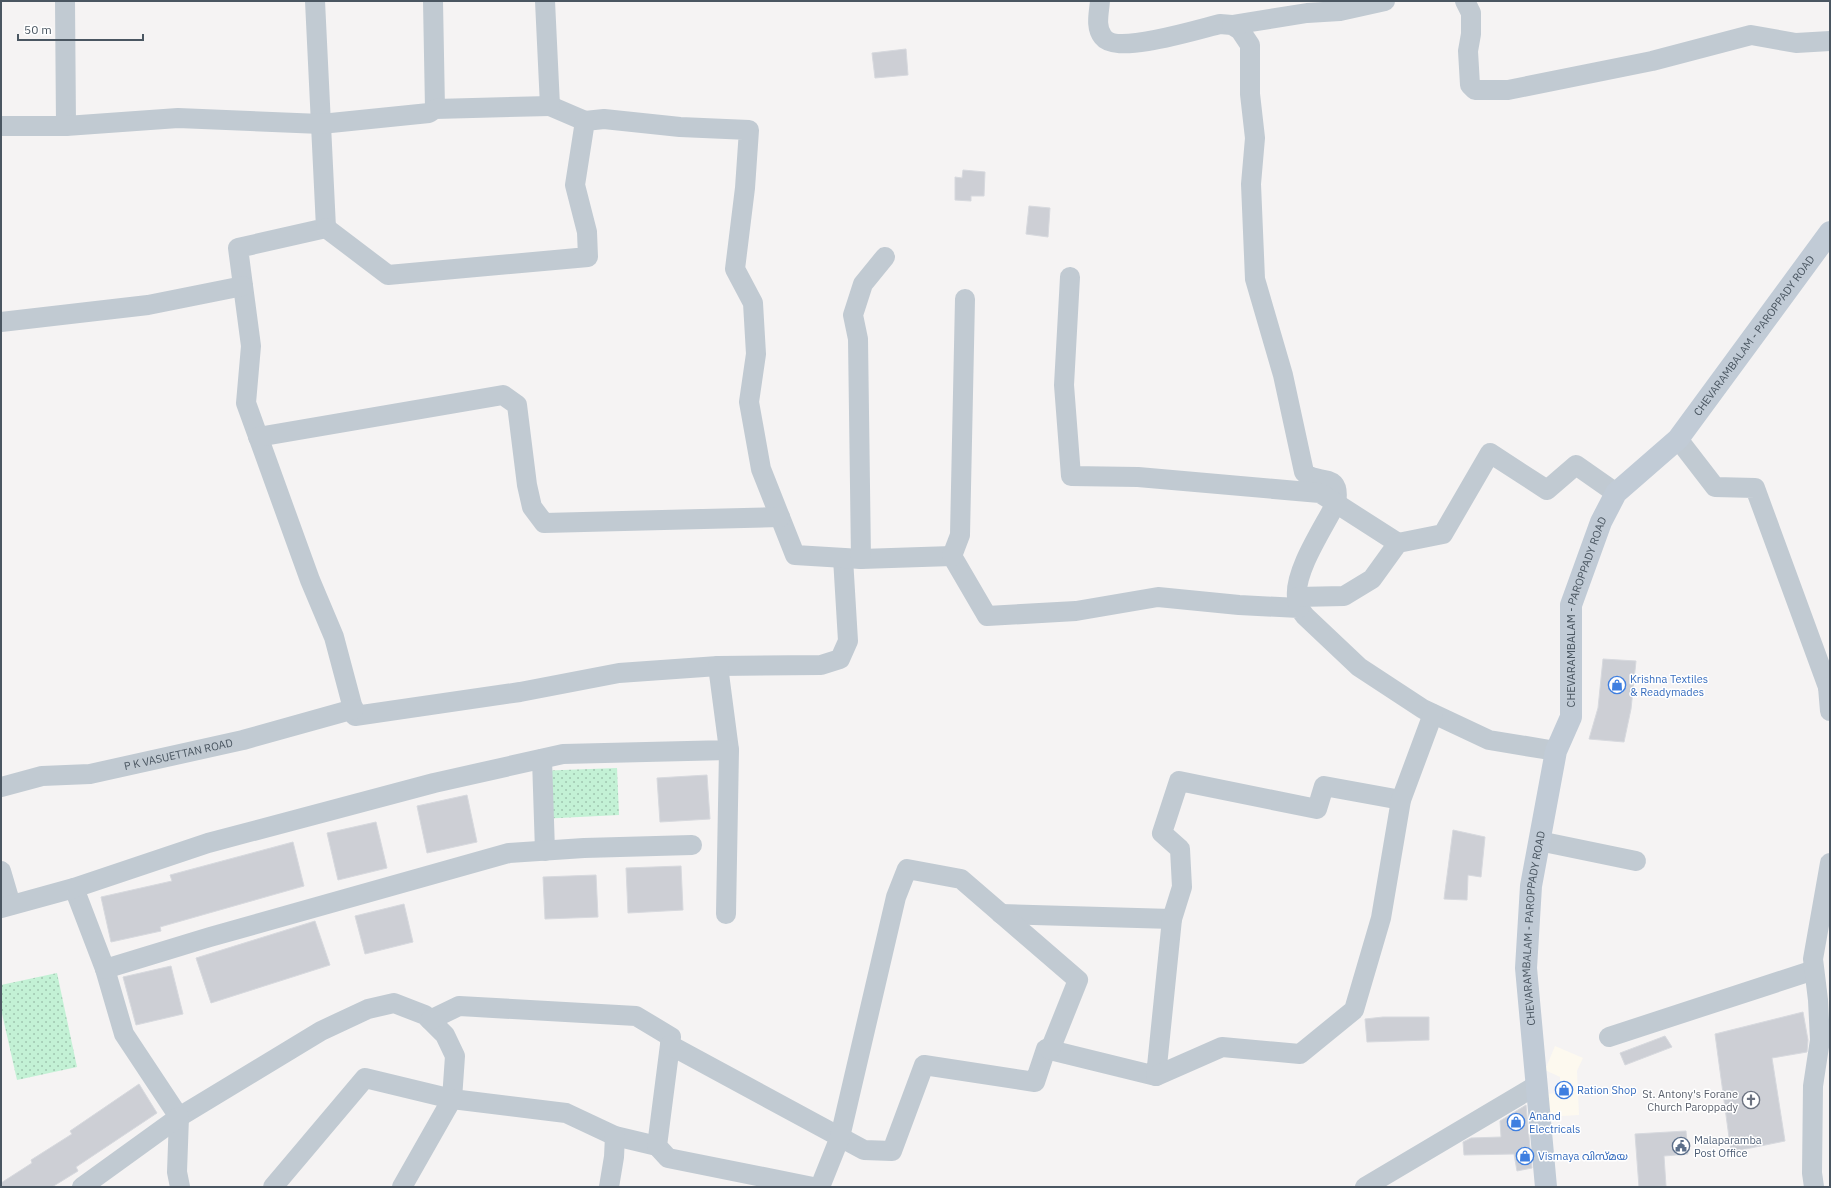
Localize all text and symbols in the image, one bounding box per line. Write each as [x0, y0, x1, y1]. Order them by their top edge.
scale bar [18, 16, 143, 42]
text: 50 m [24, 22, 52, 37]
street label: CHEVARAMBALAM - PAROPPADY ROAD [1690, 252, 1818, 419]
street label: CHEVARAMBALAM - PAROPPADY ROAD [1564, 514, 1610, 707]
place label: Krishna Textiles & Readymades [1630, 672, 1708, 699]
shop icon: Krishna Textiles & Readymades [1607, 675, 1627, 695]
street label: P K VASUETTAN ROAD [123, 735, 234, 773]
street label: CHEVARAMBALAM - PAROPPADY ROAD [1519, 830, 1548, 1026]
shop icon: Ration Shop [1554, 1080, 1574, 1100]
place label: Ration Shop [1577, 1083, 1637, 1097]
place label: St. Antony's Forane Church Paroppady [1642, 1087, 1739, 1114]
church icon: St. Antony's Forane Church Paroppady [1741, 1090, 1761, 1110]
place label: Anand Electricals [1529, 1109, 1580, 1136]
shop icon: Anand Electricals [1506, 1112, 1526, 1132]
place label: Malaparamba Post Office [1694, 1133, 1762, 1160]
public building icon: Malaparamba Post Office [1671, 1136, 1691, 1156]
shop icon: Vismaya വിസ്മയ [1515, 1146, 1535, 1166]
place label: Vismaya വിസ്മയ [1538, 1149, 1628, 1163]

